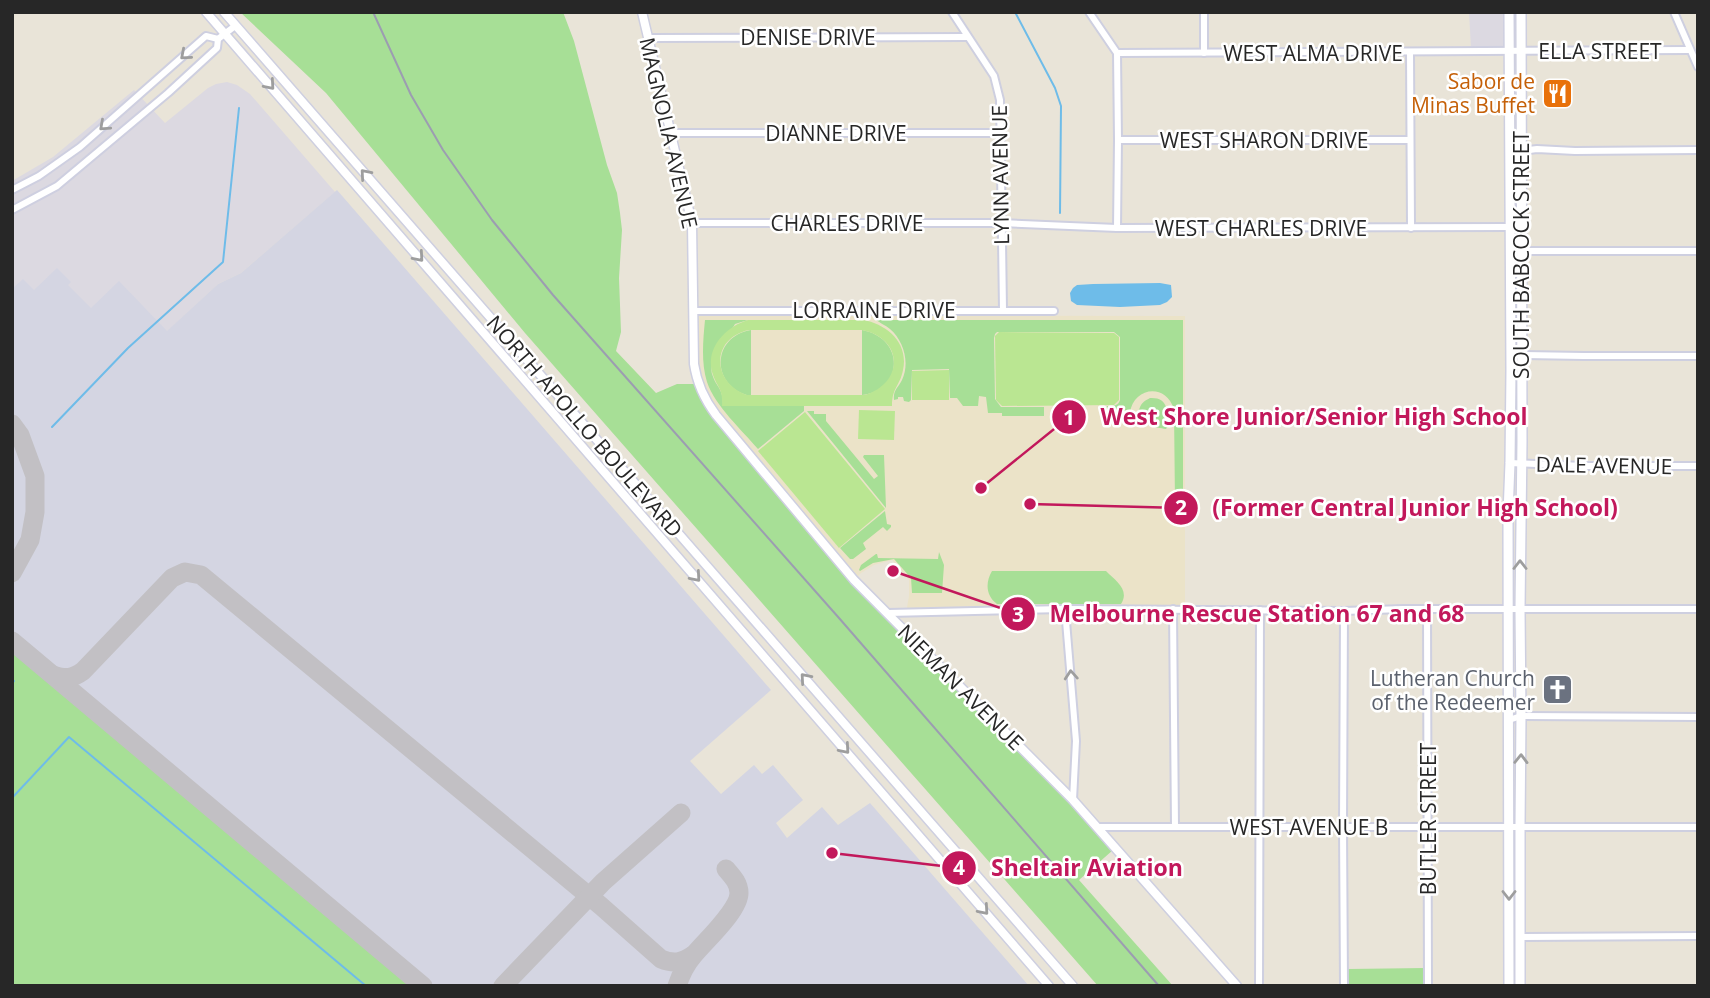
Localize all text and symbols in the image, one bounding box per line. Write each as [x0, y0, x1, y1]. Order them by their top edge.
street label: DENISE DRIVE [740, 23, 876, 51]
street label: MAGNOLIA AVENUE [633, 35, 705, 231]
street label: ELLA STREET [1538, 37, 1662, 65]
street label: WEST ALMA DRIVE [1223, 39, 1403, 67]
one-way arrow [180, 47, 193, 59]
place label: Sabor de Minas Buffet [1411, 67, 1535, 119]
restaurant icon: Sabor de Minas Buffet [1541, 76, 1575, 110]
one-way arrow [262, 77, 274, 90]
street label: LYNN AVENUE [985, 105, 1015, 245]
one-way arrow [99, 118, 112, 130]
street label: DIANNE DRIVE [765, 119, 907, 147]
street label: WEST SHARON DRIVE [1160, 126, 1368, 154]
street label: SOUTH BABCOCK STREET [1507, 131, 1535, 379]
one-way arrow [361, 170, 373, 183]
street label: CHARLES DRIVE [771, 209, 923, 237]
street label: WEST CHARLES DRIVE [1155, 214, 1367, 242]
one-way arrow [411, 249, 423, 262]
street label: LORRAINE DRIVE [792, 296, 956, 324]
street label: NORTH APOLLO BOULEVARD [481, 309, 689, 543]
callout: West Shore Junior/Senior High School [1051, 395, 1542, 439]
text: West Shore Junior/Senior High School [1100, 400, 1528, 432]
text: 1 [1063, 403, 1075, 431]
street label: DALE AVENUE [1535, 450, 1673, 480]
callout: (Former Central Junior High School) [1163, 486, 1632, 530]
text: (Former Central Junior High School) [1212, 491, 1618, 523]
text: 2 [1175, 493, 1187, 521]
one-way arrow [1512, 559, 1528, 570]
one-way arrow [688, 569, 701, 582]
callout: Melbourne Rescue Station 67 and 68 [1000, 592, 1478, 636]
text: Melbourne Rescue Station 67 and 68 [1049, 597, 1465, 629]
text: 3 [1012, 600, 1024, 628]
street label: NIEMAN AVENUE [892, 618, 1030, 756]
place label: Lutheran Church of the Redeemer [1370, 664, 1535, 716]
one-way arrow [1064, 669, 1079, 680]
church icon: Lutheran Church of the Redeemer [1541, 673, 1575, 707]
one-way arrow [800, 674, 813, 687]
one-way arrow [837, 741, 849, 754]
street label: BUTLER STREET [1414, 742, 1442, 895]
one-way arrow [1513, 753, 1529, 763]
street label: WEST AVENUE B [1230, 813, 1388, 841]
callout: Sheltair Aviation [942, 846, 1197, 890]
text: Sheltair Aviation [991, 851, 1183, 883]
text: 4 [953, 853, 965, 881]
one-way arrow [1501, 890, 1517, 901]
one-way arrow [976, 901, 988, 914]

